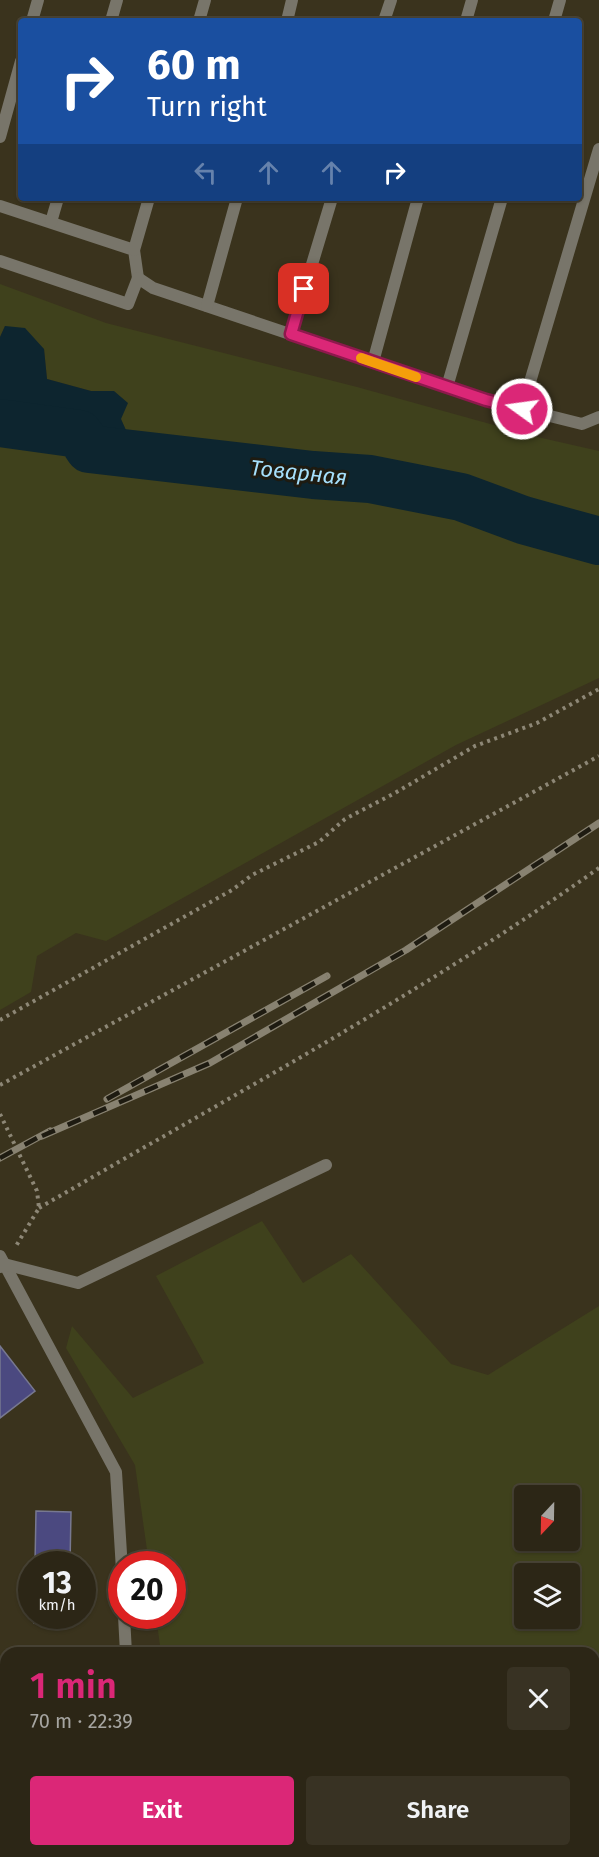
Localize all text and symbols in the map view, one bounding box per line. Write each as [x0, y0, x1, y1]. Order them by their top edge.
text: 60 m [147, 40, 241, 90]
icon: right [48, 42, 126, 120]
text: Turn right [147, 91, 267, 123]
icon: left [189, 156, 222, 189]
icon: ahead [252, 156, 285, 189]
icon: ahead [315, 156, 348, 189]
icon: right [378, 156, 411, 189]
pin [278, 263, 329, 314]
icon: arrive [287, 272, 320, 305]
position arrow [490, 377, 554, 441]
water label: Товарная [249, 454, 349, 491]
north arrow [514, 1485, 580, 1551]
map controls [514, 1485, 580, 1629]
speed limit sign: 20 [108, 1551, 186, 1629]
button: layers [514, 1563, 580, 1629]
text: 13 [42, 1565, 72, 1601]
text: km/h [38, 1596, 76, 1614]
text: 1 min [30, 1664, 117, 1708]
button: close [507, 1667, 570, 1730]
text: 70 m · 22:39 [30, 1709, 133, 1733]
button: Exit [30, 1776, 294, 1845]
button: Share [306, 1776, 570, 1845]

